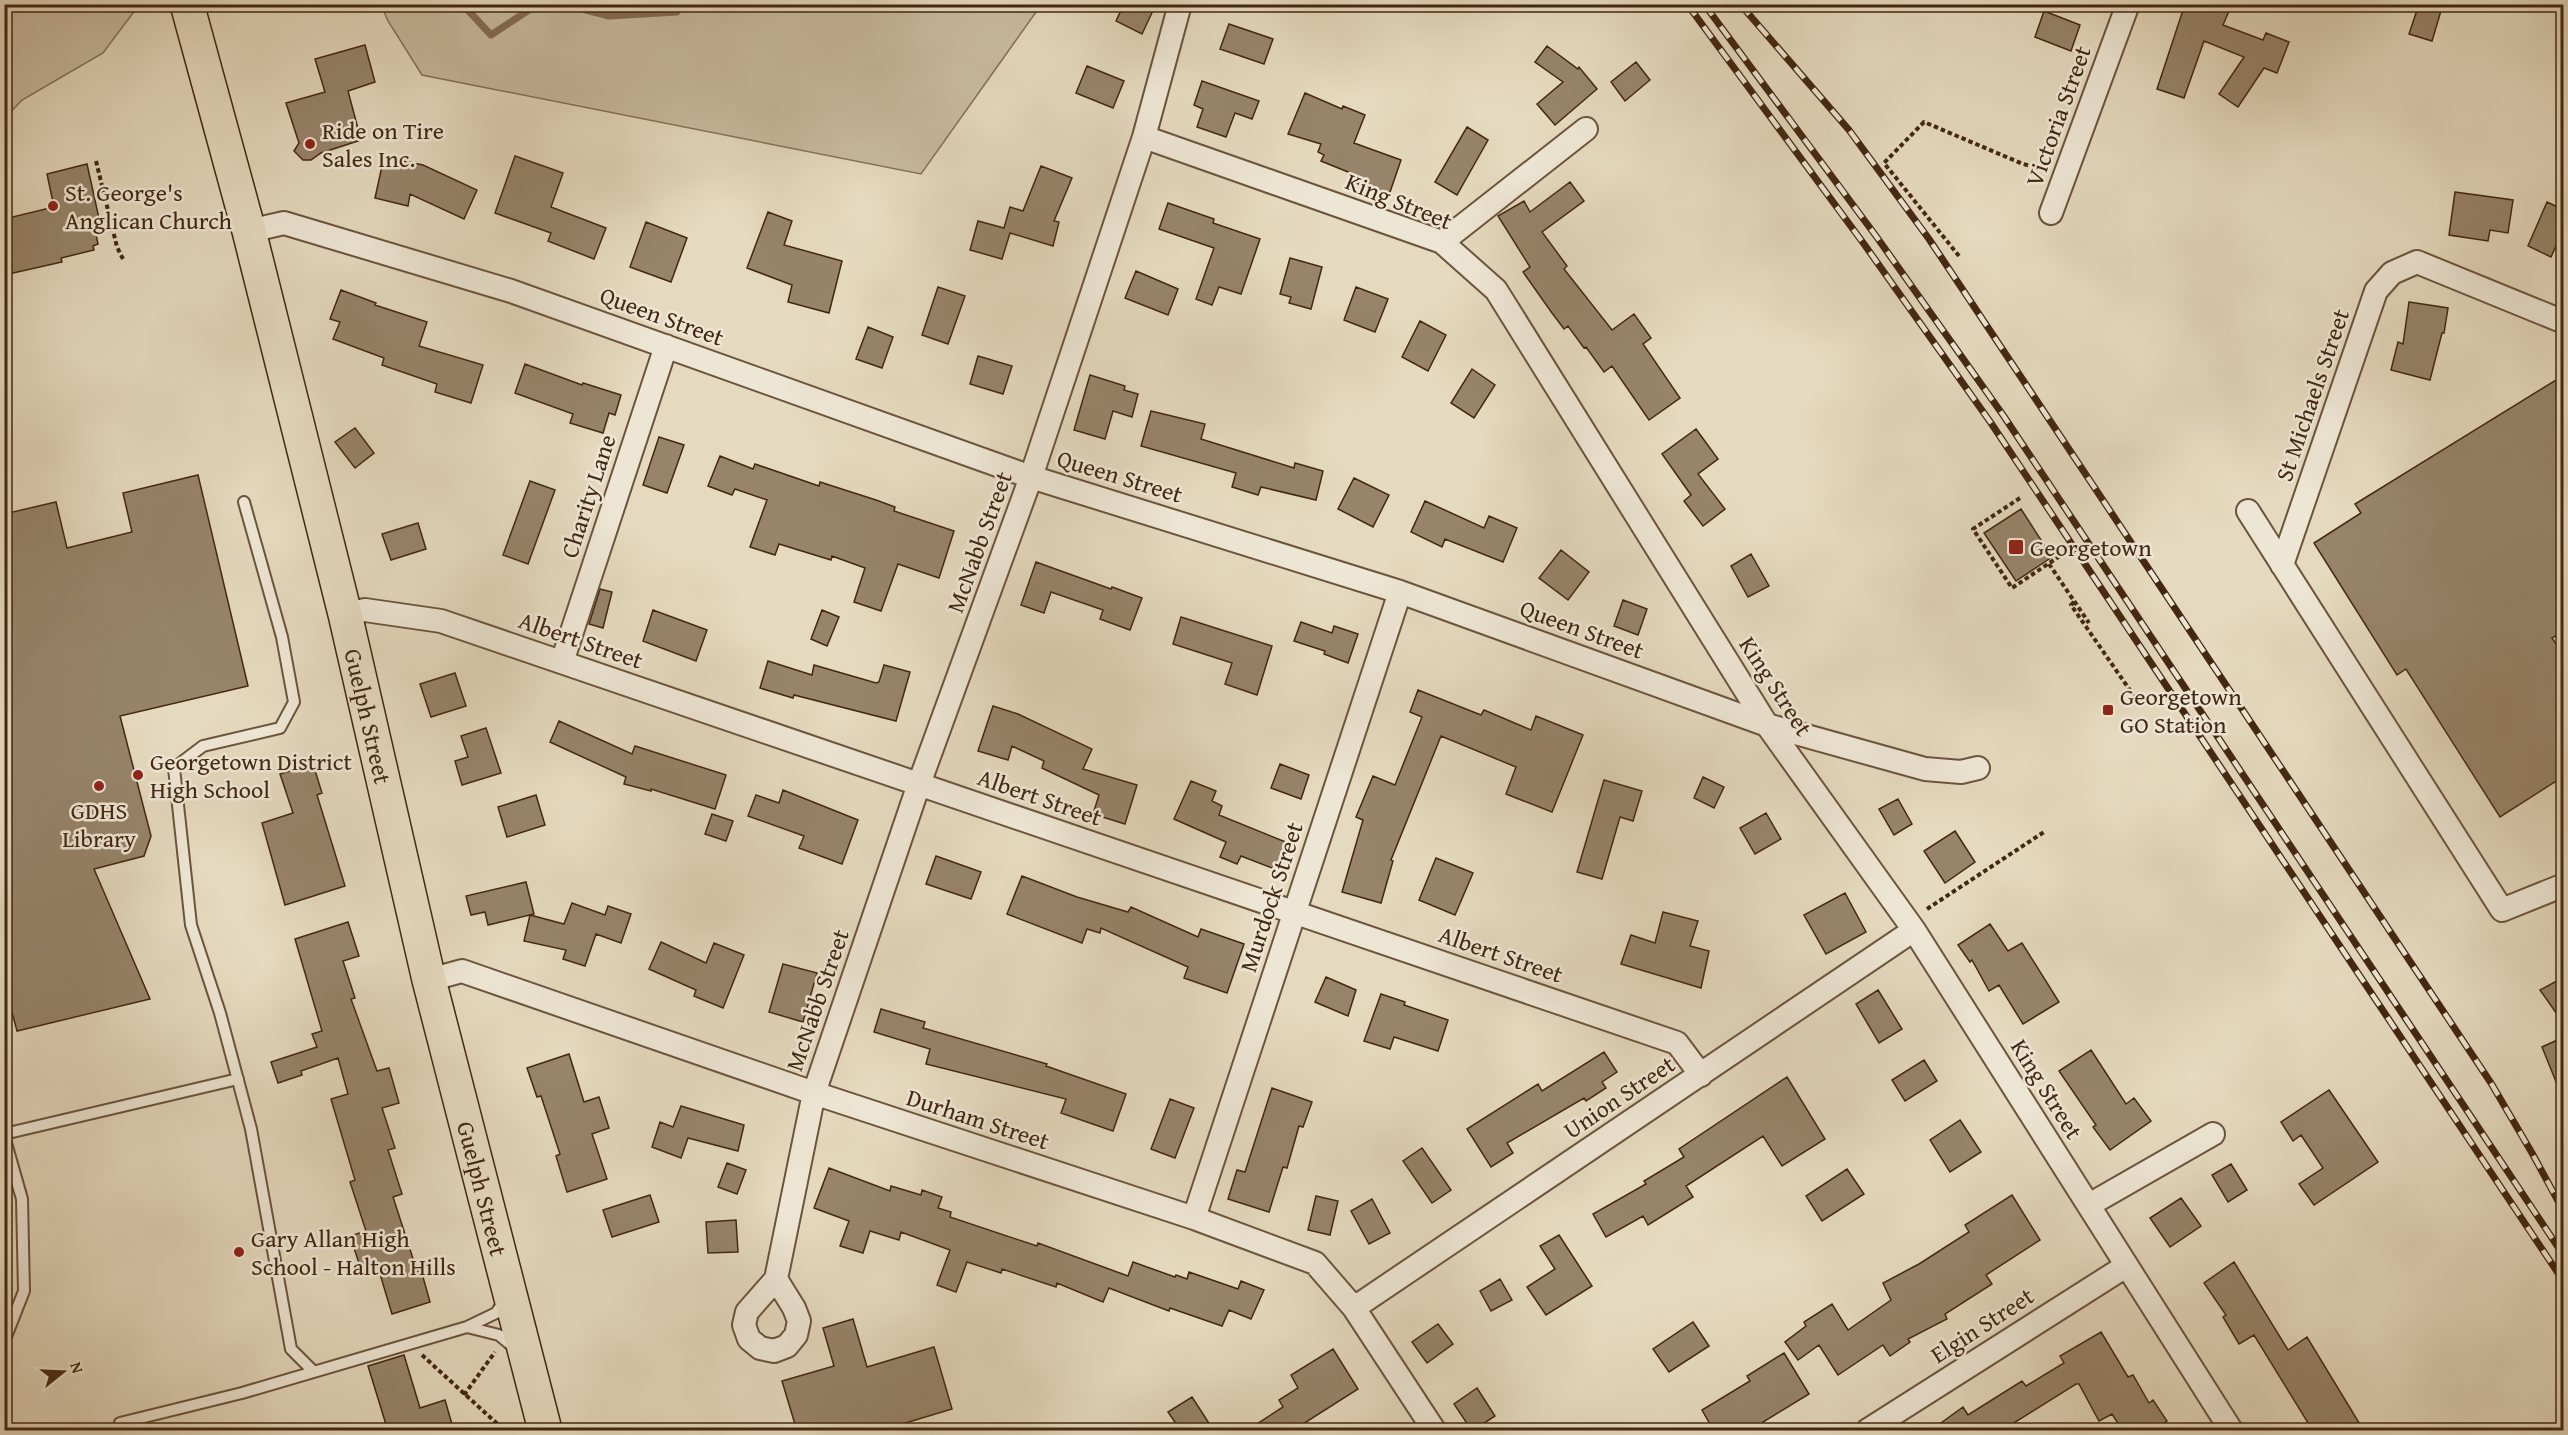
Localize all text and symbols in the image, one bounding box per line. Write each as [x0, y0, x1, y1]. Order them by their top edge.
street label: Victoria Street [2016, 40, 2100, 191]
place label: Ride on Tire Sales Inc. [322, 113, 444, 176]
marker: Ride on Tire Sales Inc. [303, 137, 317, 151]
street label: King Street [1340, 164, 1458, 238]
place label: St. George's Anglican Church [65, 175, 233, 238]
marker: St. George's Anglican Church [46, 199, 60, 213]
street label: Queen Street [595, 277, 729, 355]
street label: St Michaels Street [2266, 303, 2358, 486]
street label: Charity Lane [552, 430, 624, 562]
street label: Queen Street [1053, 440, 1188, 512]
street label: McNabb Street [937, 466, 1021, 618]
place label: Georgetown [2030, 530, 2152, 565]
marker: Georgetown [2007, 538, 2025, 556]
street label: Queen Street [1515, 590, 1649, 668]
street label: Albert Street [514, 602, 648, 678]
street label: King Street [1731, 629, 1822, 743]
street label: Guelph Street [336, 645, 401, 788]
place label: Georgetown GO Station [2120, 679, 2242, 742]
marker: Georgetown GO Station [2101, 703, 2115, 717]
place label: Georgetown District High School [150, 744, 352, 807]
street label: Albert Street [973, 759, 1107, 835]
marker: Georgetown District High School [131, 768, 145, 782]
marker: GDHS Library [92, 779, 106, 793]
place label: GDHS Library [62, 793, 136, 856]
street label: Murdock Street [1230, 817, 1312, 977]
street label: Albert Street [1434, 916, 1568, 992]
street label: McNabb Street [776, 924, 858, 1076]
street label: King Street [2002, 1032, 2092, 1146]
street label: Union Street [1556, 1046, 1682, 1147]
street label: Durham Street [902, 1080, 1054, 1159]
street label: Guelph Street [449, 1117, 517, 1260]
place label: Gary Allan High School - Halton Hills [251, 1221, 456, 1284]
marker: Gary Allan High School - Halton Hills [232, 1245, 246, 1259]
street label: Elgin Street [1923, 1278, 2041, 1372]
north arrow [33, 1342, 93, 1402]
text: N [64, 1359, 90, 1376]

